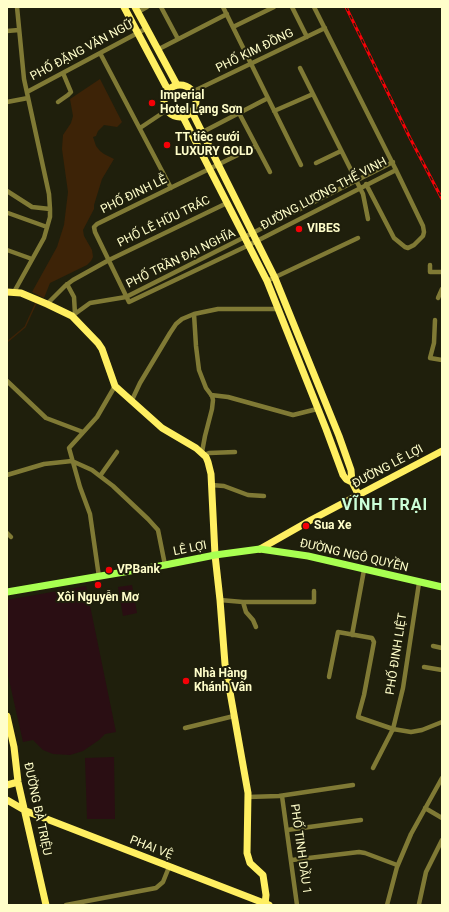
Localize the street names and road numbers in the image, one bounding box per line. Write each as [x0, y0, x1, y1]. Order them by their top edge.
street label: PHỐ ĐẶNG VĂN NGỮ [28, 18, 136, 84]
street label: PHỐ KIM ĐỒNG [214, 26, 296, 76]
street label: ĐƯỜNG LƯƠNG THẾ VINH [259, 155, 389, 233]
street label: PHỐ ĐINH LỄ [98, 173, 170, 217]
street label: PHỐ LÊ HỮU TRÁC [115, 193, 213, 251]
street label: PHỐ TRẦN ĐẠI NGHĨA [124, 226, 238, 292]
street label: ĐƯỜNG LÊ LỢI [350, 442, 426, 492]
street label: ĐƯỜNG NGÔ QUYỀN [298, 537, 410, 575]
street label: LÊ LỢI [172, 539, 208, 559]
street label: PHỐ ĐINH LIỆT [383, 612, 411, 696]
street label: ĐƯỜNG BÀ TRIỆU [20, 761, 54, 857]
street label: PHỐ TINH DẦU 1 [287, 803, 313, 895]
street label: PHAI VỆ [128, 833, 174, 863]

